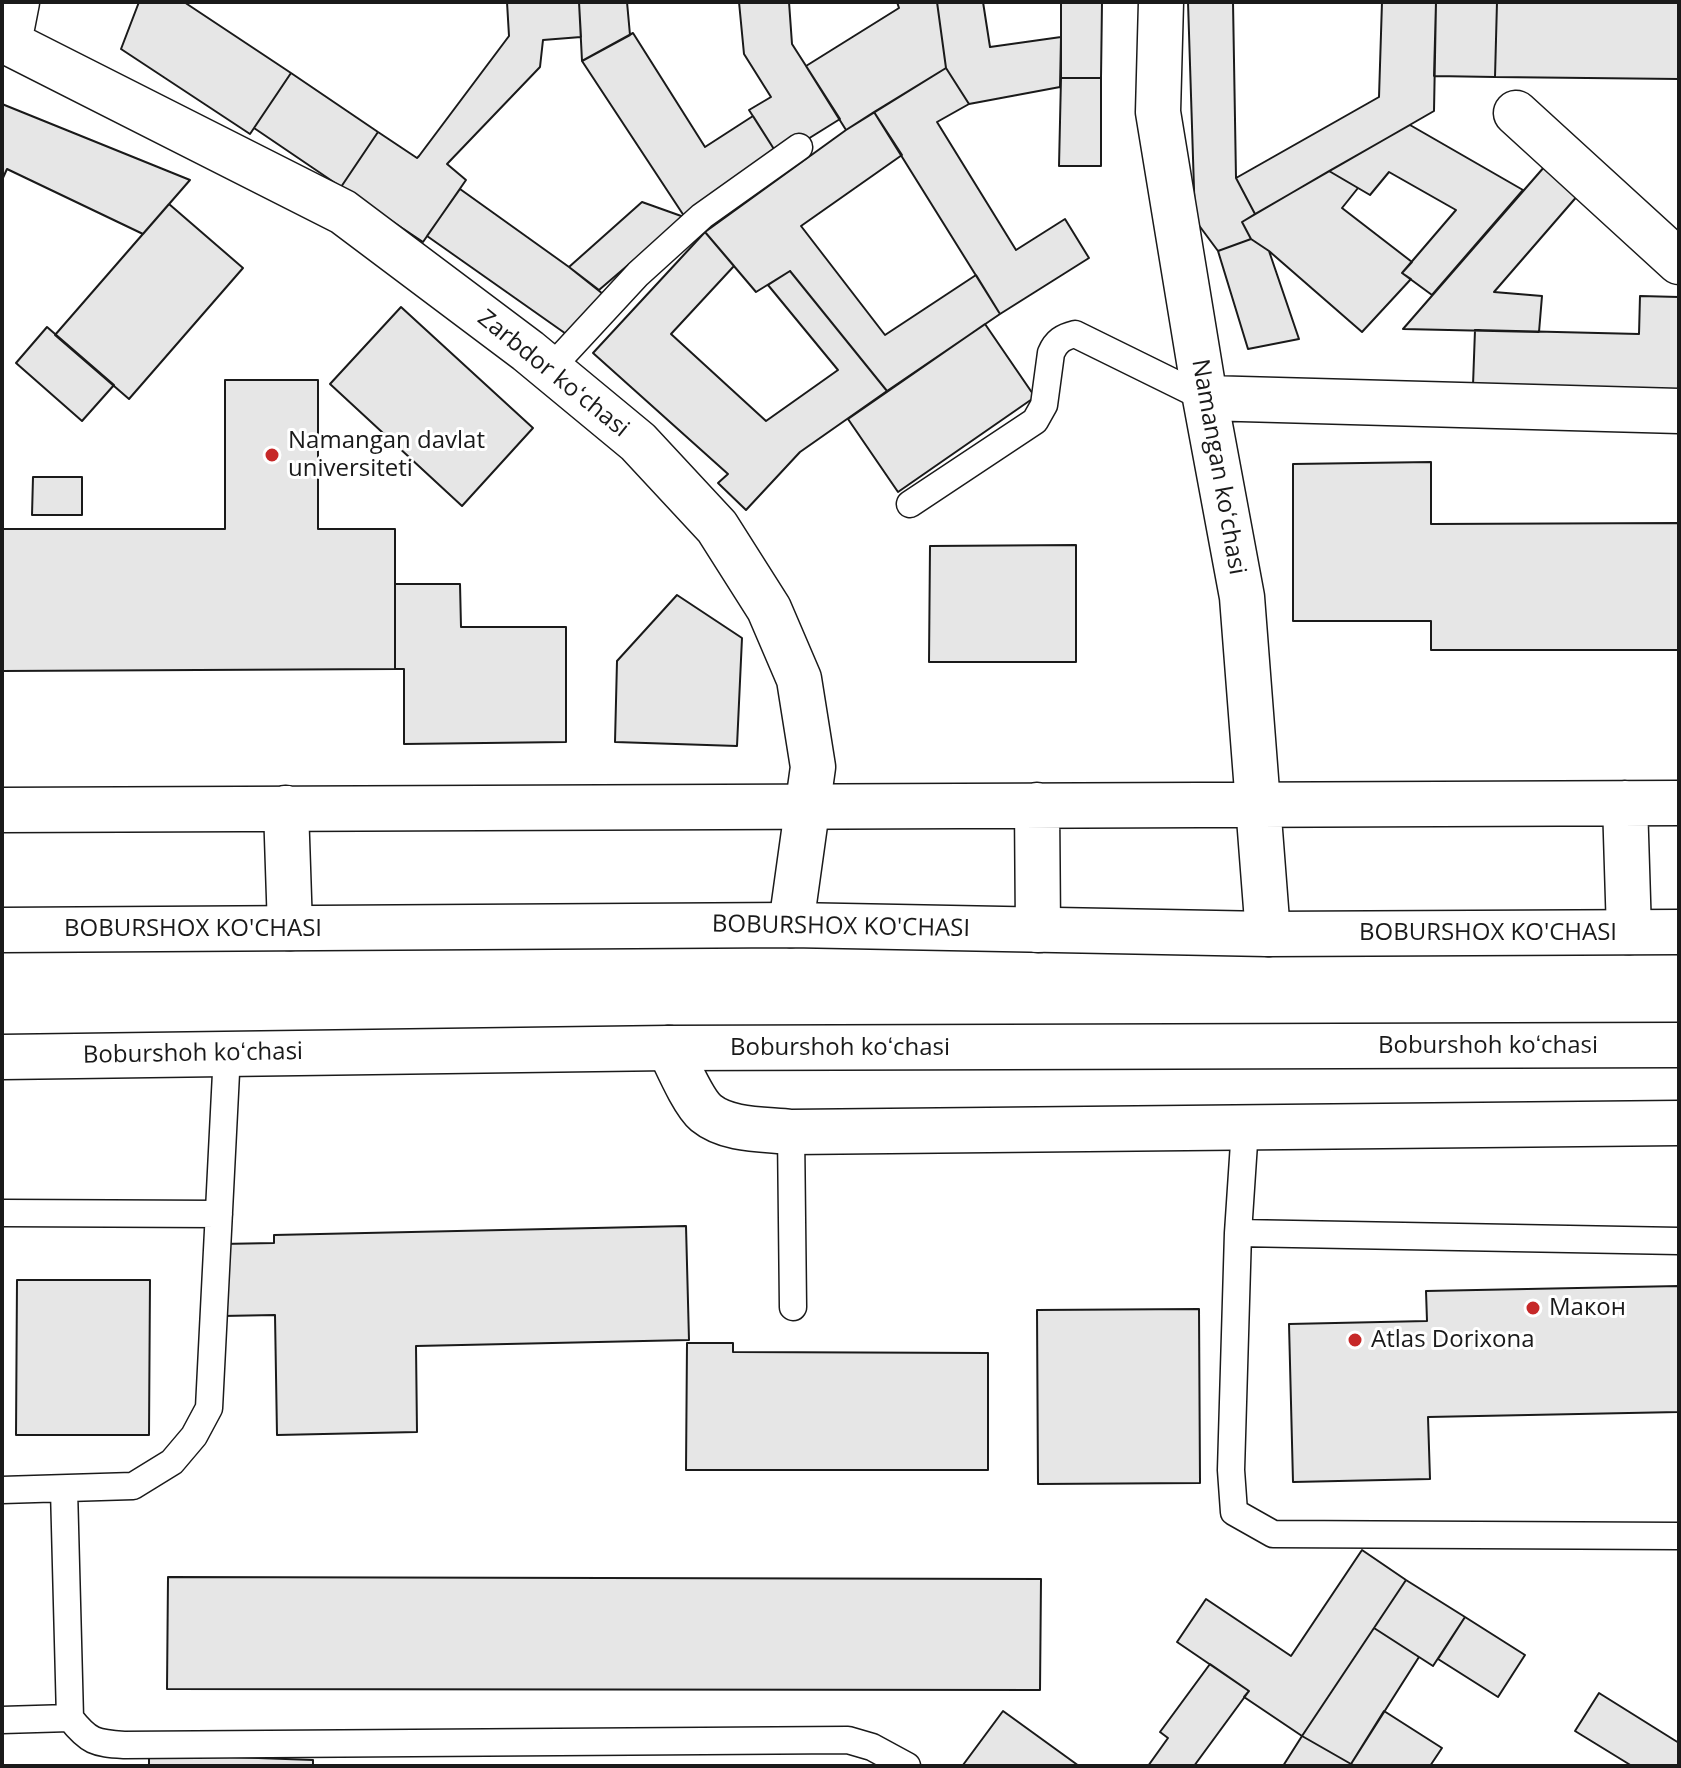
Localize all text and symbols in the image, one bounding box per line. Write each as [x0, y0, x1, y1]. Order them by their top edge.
street label: Zarbdor koʻchasi [472, 304, 634, 444]
street label: Namangan koʻchasi [1185, 357, 1251, 577]
place label: Namangan davlat universiteti [288, 427, 485, 483]
marker: Namangan davlat universiteti [263, 446, 281, 464]
street label: BOBURSHOX KO'CHASI [712, 910, 970, 944]
street label: BOBURSHOX KO'CHASI [64, 915, 322, 943]
street label: BOBURSHOX KO'CHASI [1359, 919, 1617, 947]
street label: Boburshoh koʻchasi [1378, 1032, 1598, 1060]
street label: Boburshoh koʻchasi [730, 1034, 950, 1062]
street label: Boburshoh koʻchasi [83, 1038, 303, 1070]
place label: Макон [1549, 1294, 1626, 1322]
marker: Макон [1524, 1299, 1542, 1317]
place label: Atlas Dorixona [1371, 1326, 1535, 1354]
marker: Atlas Dorixona [1346, 1331, 1364, 1349]

